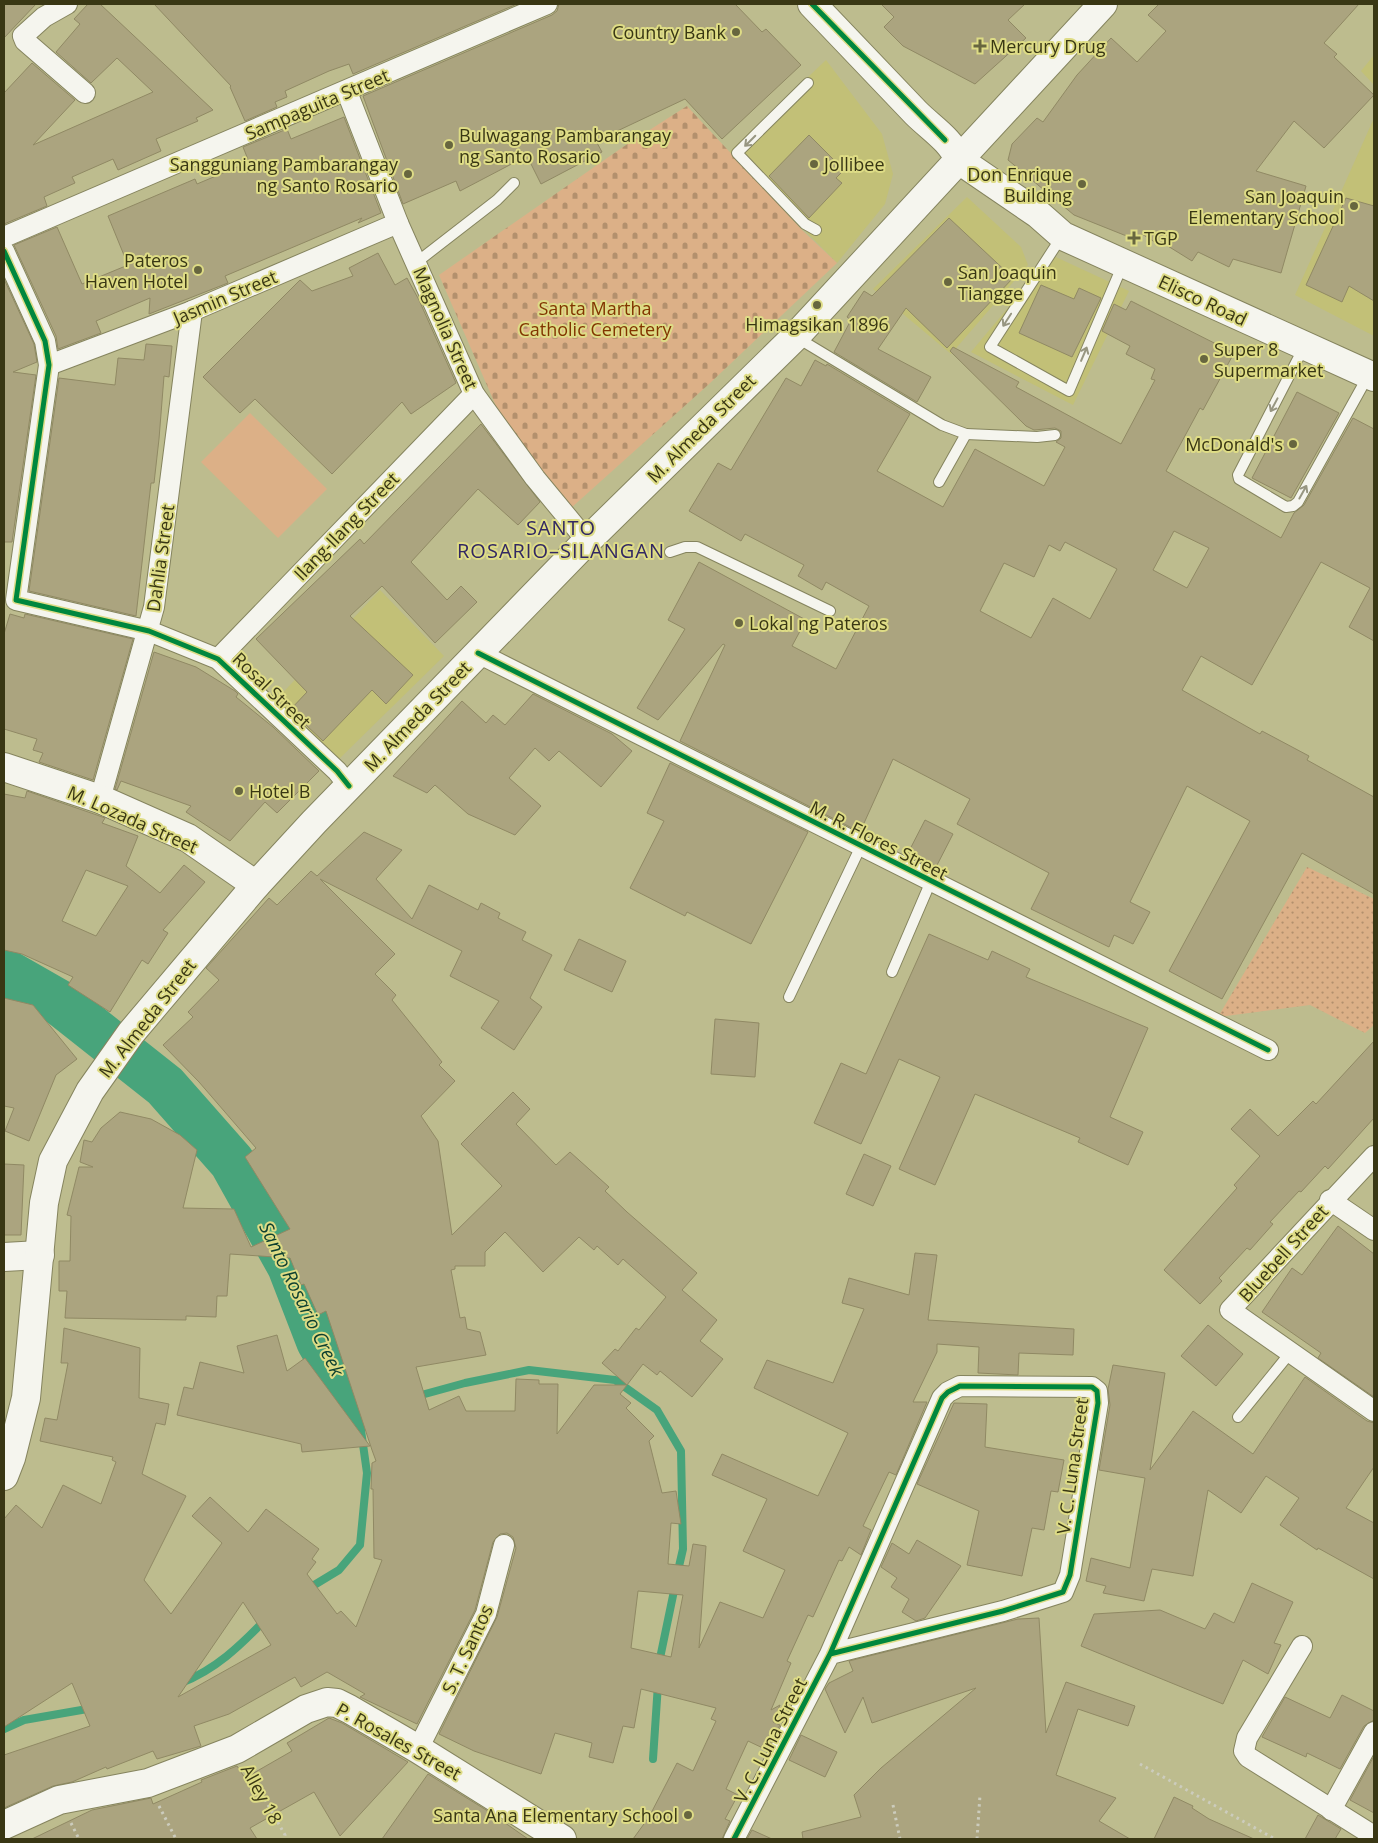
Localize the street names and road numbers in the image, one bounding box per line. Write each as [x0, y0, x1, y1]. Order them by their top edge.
street label: Sampaguita Street [241, 63, 393, 145]
street label: Magnolia Street [408, 263, 484, 393]
street label: Jasmin Street [168, 264, 281, 330]
street label: Elisco Road [1155, 269, 1251, 331]
street label: M. Almeda Street [642, 369, 760, 487]
street label: Ilang-Ilang Street [288, 467, 404, 585]
street label: Dahlia Street [141, 503, 179, 613]
street label: Rosal Street [228, 647, 316, 733]
street label: M. Almeda Street [358, 656, 476, 776]
street label: M. Lozada Street [64, 780, 202, 858]
street label: M. R. Flores Street [806, 795, 952, 885]
street label: M. Almeda Street [93, 954, 201, 1082]
street label: Bluebell Street [1233, 1199, 1333, 1307]
street label: V. C. Luna Street [1051, 1396, 1093, 1536]
street label: S. T. Santos [436, 1601, 498, 1697]
street label: V. C. Luna Street [728, 1673, 812, 1807]
street label: P. Rosales Street [332, 1697, 466, 1785]
street label: Alley 18 [236, 1760, 288, 1828]

